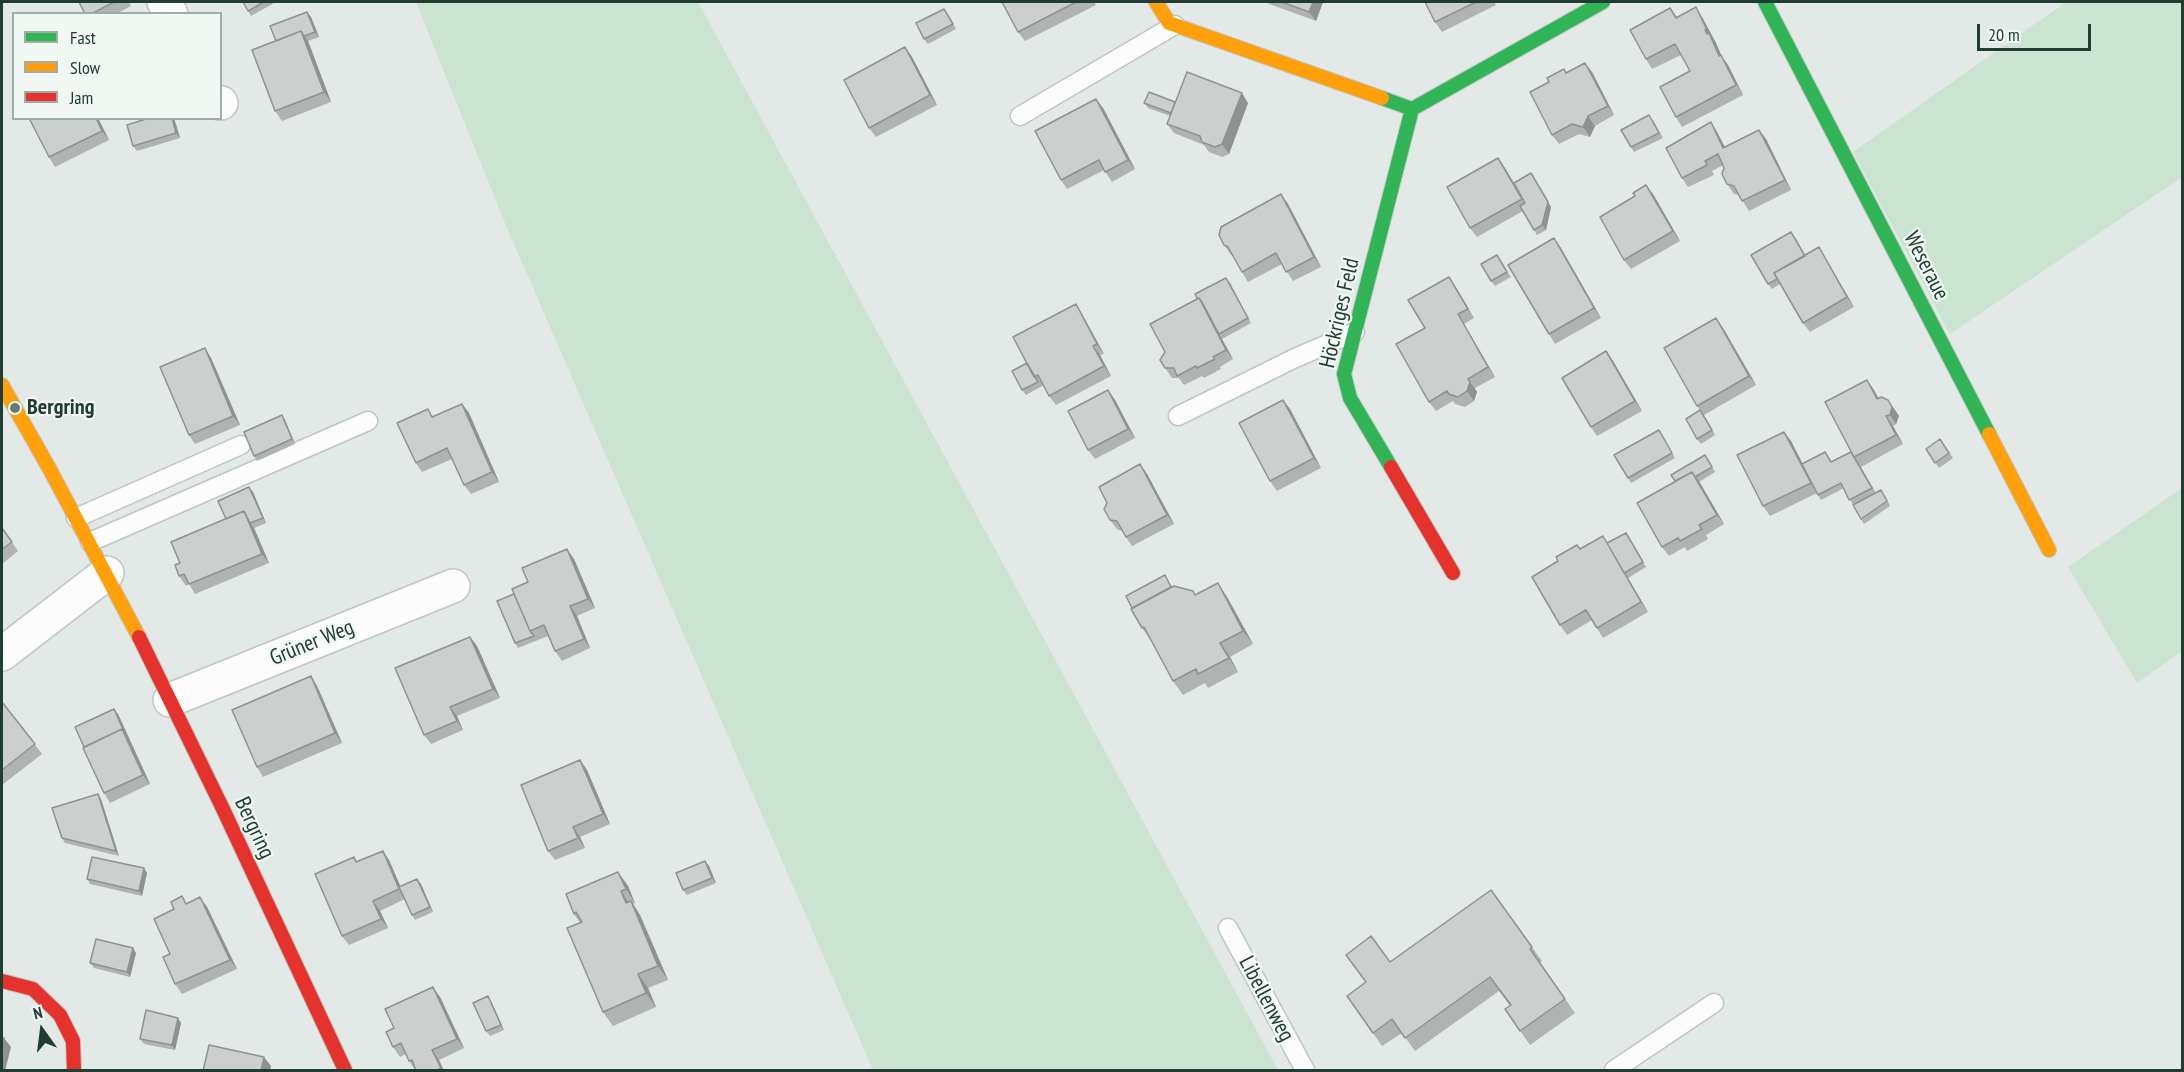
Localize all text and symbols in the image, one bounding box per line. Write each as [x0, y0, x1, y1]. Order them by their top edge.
legend [12, 12, 222, 120]
scale bar [1980, 12, 2094, 50]
text: 20 m [1988, 23, 2020, 46]
text: Fast [70, 26, 96, 49]
text: Slow [70, 56, 100, 79]
text: Jam [70, 86, 93, 109]
street label: Weseraue [1898, 227, 1954, 305]
street label: Höckriges Feld [1315, 255, 1365, 371]
place label: Bergring [27, 395, 94, 421]
marker: Bergring [8, 401, 22, 415]
street label: Grüner Weg [266, 614, 358, 672]
street label: Bergring [228, 793, 280, 863]
street label: Libellenweg [1233, 952, 1299, 1046]
north arrow [12, 1000, 72, 1060]
text: N [31, 1002, 44, 1023]

